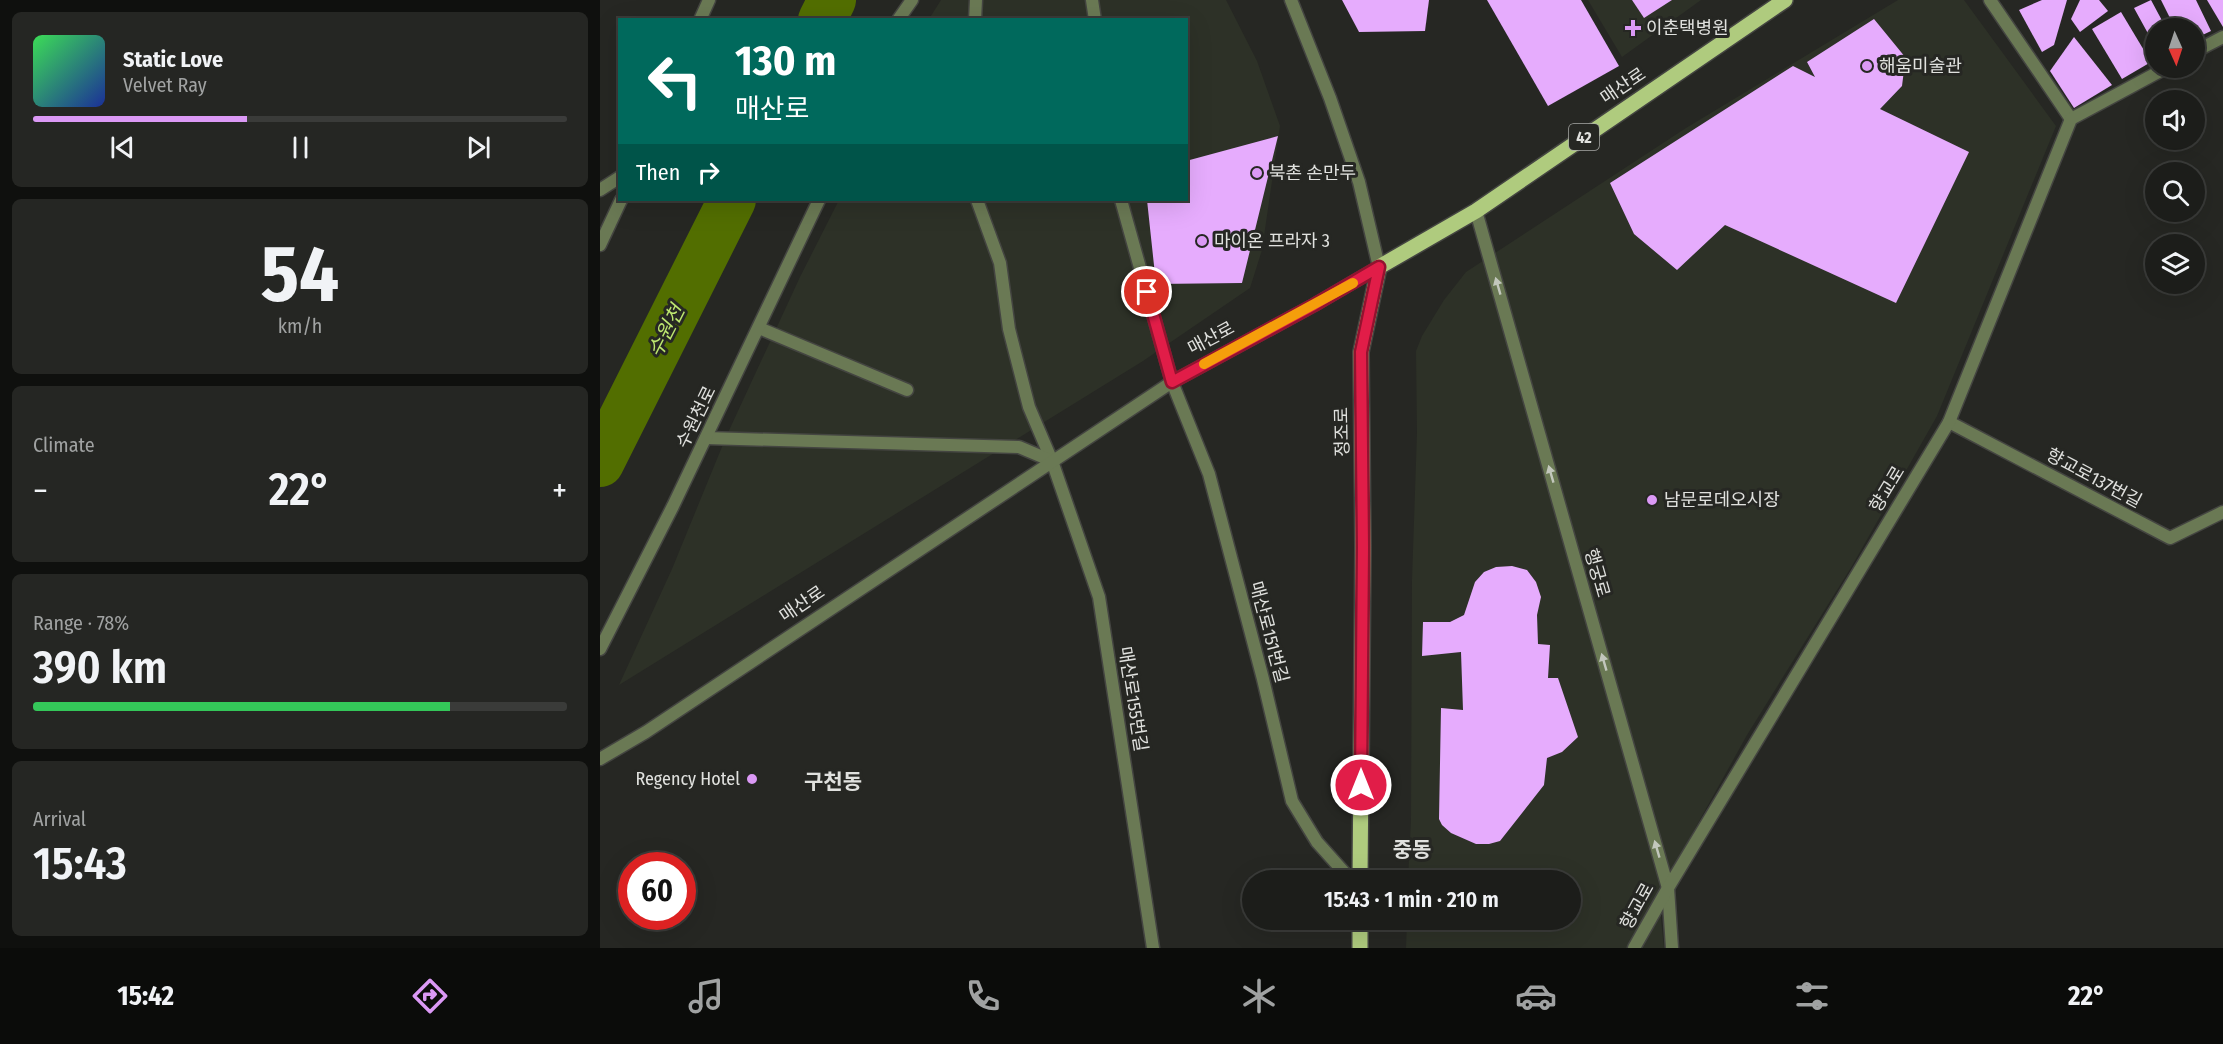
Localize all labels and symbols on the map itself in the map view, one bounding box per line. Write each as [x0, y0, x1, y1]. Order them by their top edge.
place label: 이춘택병원 [1646, 17, 1729, 39]
north arrow [2145, 18, 2205, 78]
marker: 이춘택병원 [1624, 19, 1642, 37]
place label: 해움미술관 [1879, 55, 1962, 77]
marker: 해움미술관 [1860, 59, 1874, 73]
street label: 매산로 [1596, 63, 1650, 109]
road number: 42 [1569, 124, 1599, 150]
place label: 북촌 손만두 [1269, 162, 1356, 184]
marker: 북촌 손만두 [1250, 166, 1264, 180]
place label: 마이온 프라자 3 [1214, 230, 1330, 252]
marker: 마이온 프라자 3 [1195, 234, 1209, 248]
pin [1121, 266, 1172, 317]
one-way arrow [1492, 277, 1502, 295]
water label: 수원천 [643, 299, 690, 361]
street label: 매산로 [1184, 317, 1238, 359]
street label: 수원천로 [672, 382, 720, 452]
street label: 정조로 [1331, 407, 1353, 457]
street label: 향교로137번길 [2042, 444, 2146, 512]
street label: 향교로 [1865, 462, 1909, 516]
one-way arrow [1545, 465, 1555, 483]
place label: 남문로데오시장 [1664, 489, 1780, 511]
marker: 남문로데오시장 [1645, 493, 1659, 507]
street label: 행궁로 [1580, 546, 1614, 600]
street label: 매산로151번길 [1245, 579, 1293, 685]
street label: 매산로 [775, 581, 829, 627]
street label: 매산로155번길 [1114, 645, 1152, 753]
one-way arrow [1598, 652, 1608, 671]
position arrow [1329, 753, 1393, 817]
place label: Regency Hotel [635, 768, 740, 790]
district label: 구천동 [804, 769, 862, 795]
marker: Regency Hotel [745, 772, 759, 786]
district label: 중동 [1393, 837, 1431, 863]
one-way arrow [1651, 840, 1661, 858]
speed limit sign: 60 [618, 852, 696, 930]
street label: 향교로 [1615, 879, 1659, 933]

